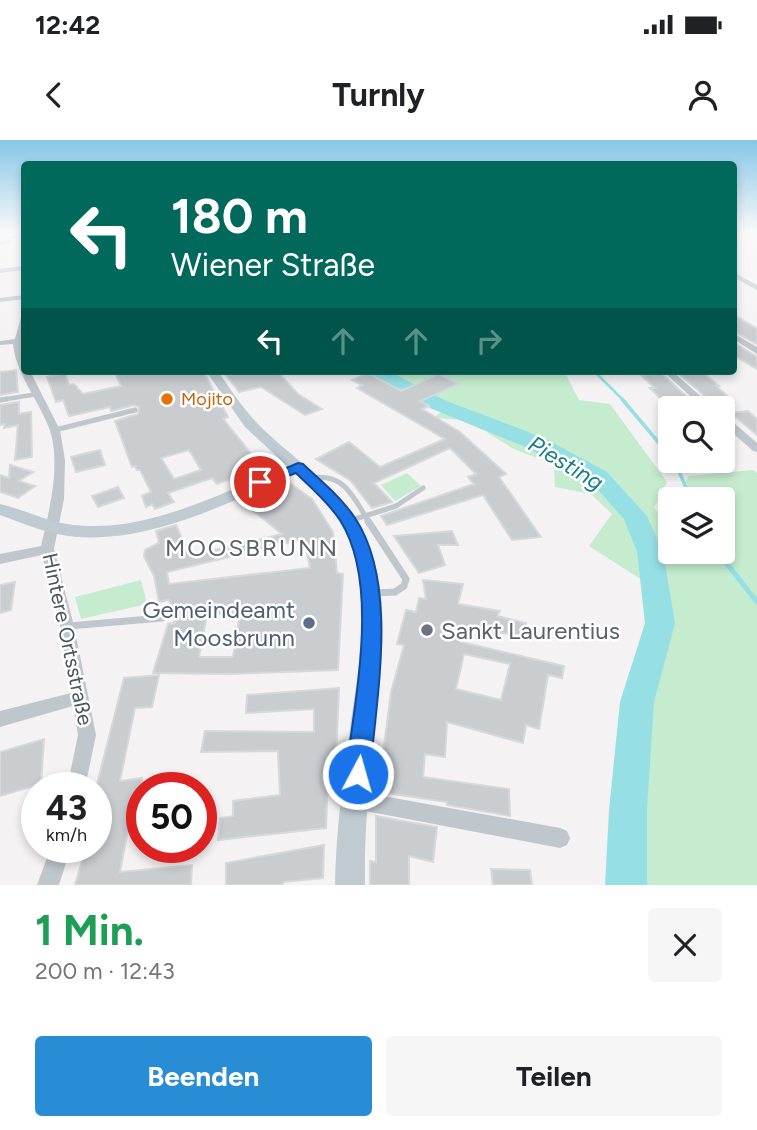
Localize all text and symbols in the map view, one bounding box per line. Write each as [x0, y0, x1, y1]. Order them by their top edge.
text: 12:42 [35, 9, 100, 41]
icon: back [35, 76, 73, 114]
text: Turnly [332, 76, 425, 114]
icon: person [684, 76, 722, 114]
text: 180 m [171, 186, 308, 245]
icon: left [56, 189, 147, 280]
text: Wiener Straße [171, 246, 375, 284]
icon: left [251, 322, 289, 360]
icon: ahead [324, 322, 362, 360]
icon: ahead [397, 322, 435, 360]
icon: right [470, 322, 508, 360]
place label: Mojito [181, 388, 233, 410]
marker: Mojito [159, 391, 175, 407]
map controls [658, 396, 735, 564]
button: search [658, 396, 735, 473]
water label: Piesting [523, 430, 609, 496]
pin [230, 452, 290, 512]
icon: arrive [241, 463, 279, 501]
button: layers [658, 487, 735, 564]
district label: MOOSBRUNN [165, 533, 339, 562]
street label: Hintere Ortsstraße [38, 551, 98, 727]
place label: Gemeindeamt Moosbrunn [142, 595, 295, 652]
marker: Gemeindeamt Moosbrunn [301, 615, 317, 631]
place label: Sankt Laurentius [441, 616, 620, 645]
marker: Sankt Laurentius [419, 622, 435, 638]
position arrow [321, 737, 395, 811]
speed limit sign: 50 [126, 772, 217, 863]
text: 43 [46, 787, 87, 829]
text: km/h [46, 824, 87, 846]
text: 1 Min. [35, 905, 144, 956]
button: close [648, 908, 722, 982]
text: 200 m · 12:43 [35, 957, 175, 985]
button: Beenden [35, 1036, 372, 1116]
button: Teilen [386, 1036, 722, 1116]

